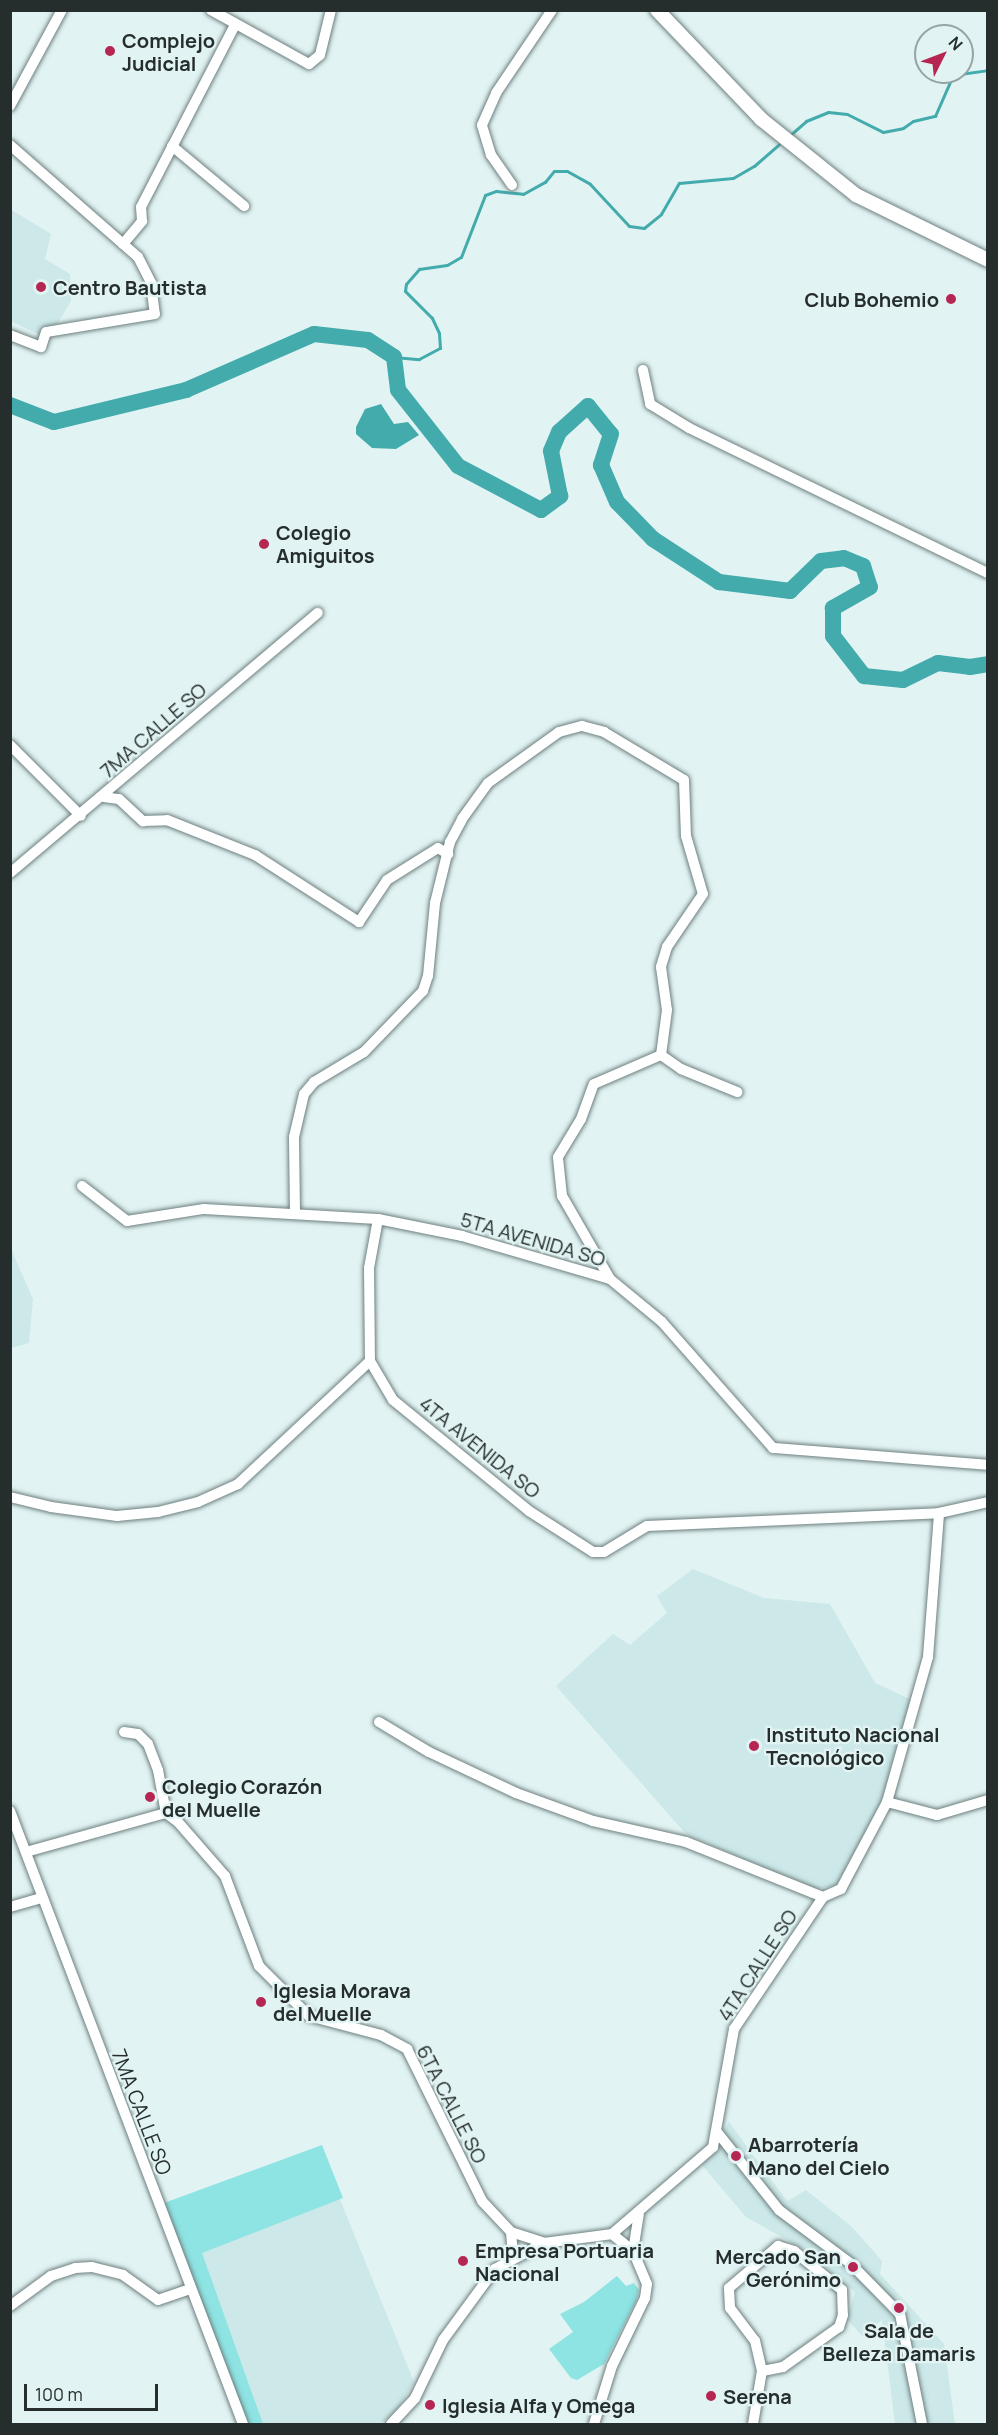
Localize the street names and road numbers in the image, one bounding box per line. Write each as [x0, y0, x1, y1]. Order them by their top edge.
street label: 7MA CALLE SO [95, 677, 211, 783]
street label: 5TA AVENIDA SO [458, 1207, 608, 1271]
street label: 4TA AVENIDA SO [415, 1391, 545, 1503]
street label: 4TA CALLE SO [712, 1905, 802, 2025]
street label: 6TA CALLE SO [412, 2041, 492, 2167]
street label: 7MA CALLE SO [107, 2046, 177, 2178]

